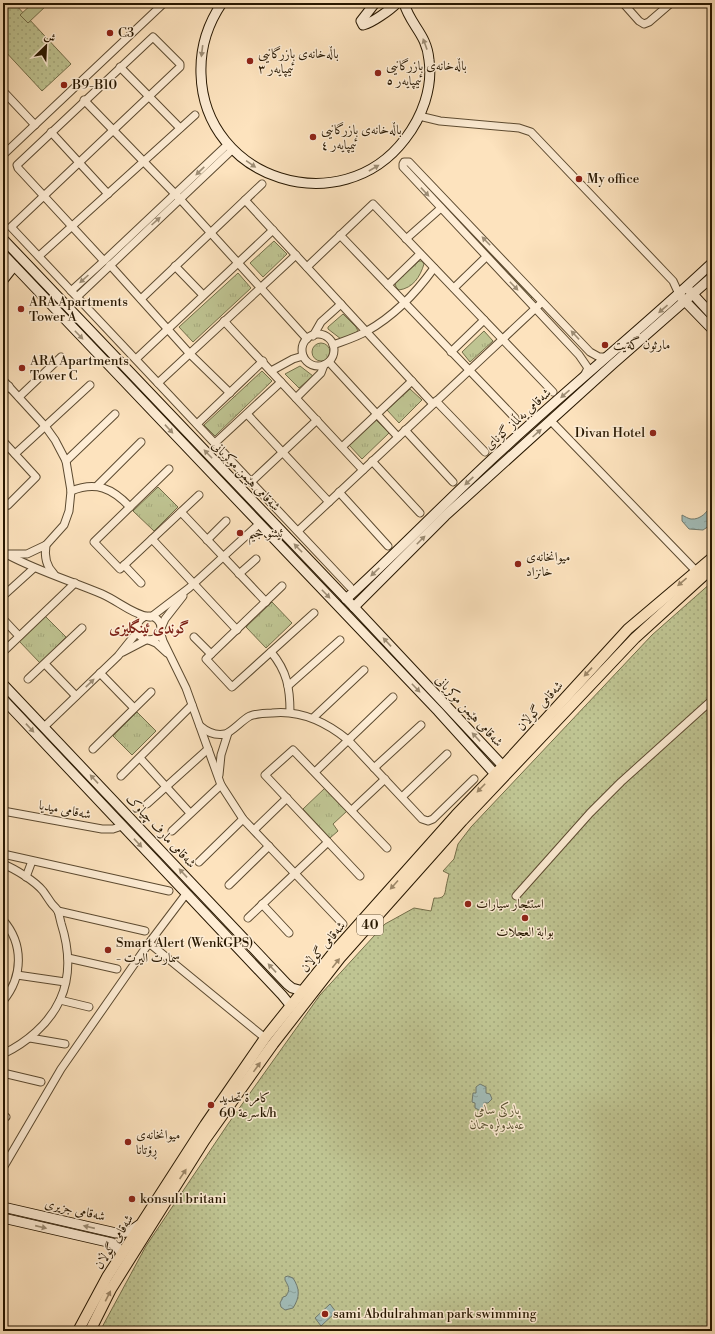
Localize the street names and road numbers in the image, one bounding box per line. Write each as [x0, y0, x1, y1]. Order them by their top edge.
street label: شەقامی یەڵماز گۆنای [481, 385, 555, 453]
street label: شەقامی هێمن موکریانی [208, 437, 284, 515]
street label: شەقامی هێمن موکریانی [431, 672, 506, 751]
street label: شەقامی گوڵان [513, 678, 567, 734]
street label: شەقامی مارف چیاوک [123, 791, 199, 871]
street label: شەقامی میدیا [38, 797, 92, 823]
road number: 40 [357, 915, 383, 935]
street label: شەقامی گوڵان [297, 918, 349, 976]
street label: شەقامی جزیری [43, 1195, 107, 1225]
street label: شەقامی گوڵان [91, 1212, 137, 1272]

